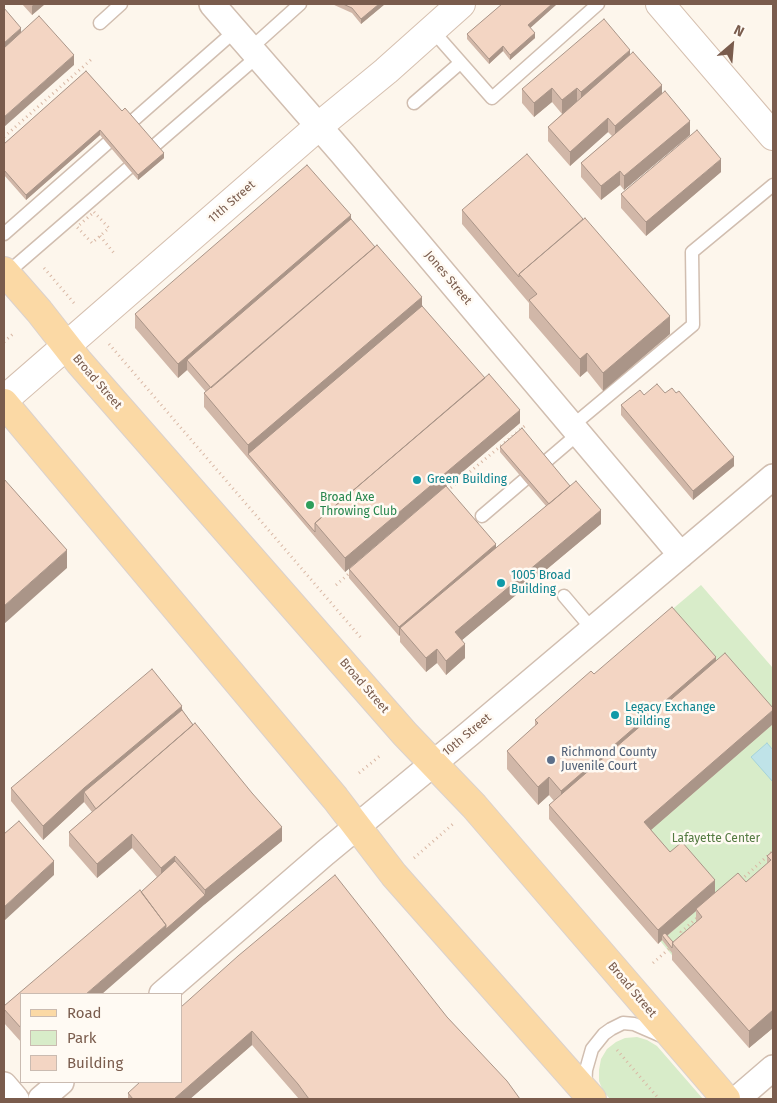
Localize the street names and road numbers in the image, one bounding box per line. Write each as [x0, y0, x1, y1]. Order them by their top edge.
street label: 11th Street [206, 178, 258, 226]
street label: Jones Street [421, 248, 475, 308]
street label: Broad Street [69, 352, 125, 412]
street label: Broad Street [336, 656, 392, 716]
street label: 10th Street [440, 711, 494, 759]
street label: Broad Street [605, 959, 659, 1021]

